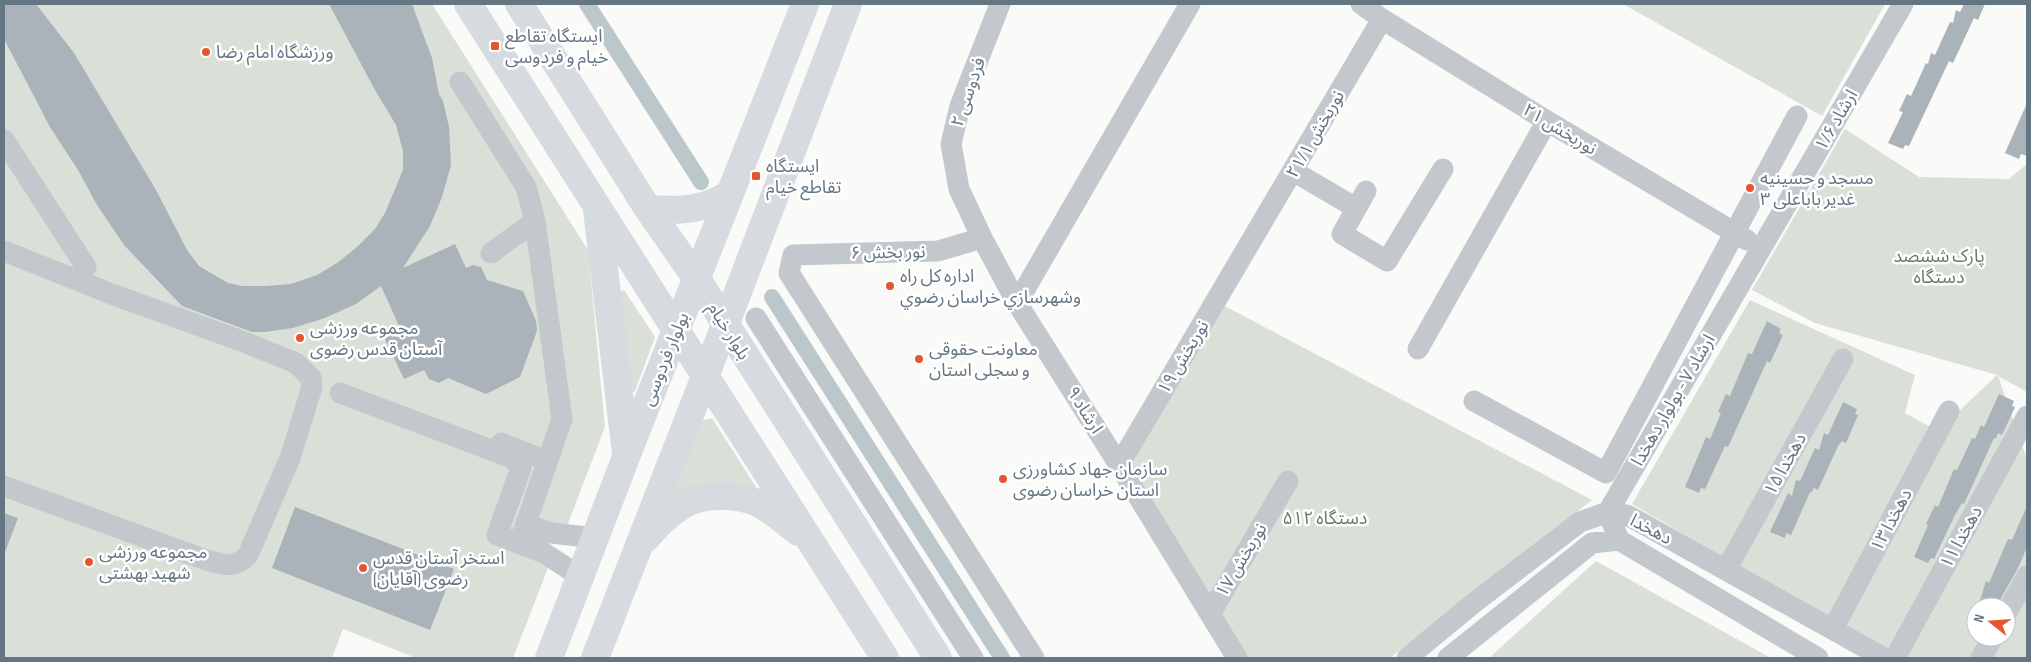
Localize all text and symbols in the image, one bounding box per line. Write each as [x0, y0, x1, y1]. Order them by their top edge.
place label: ایستگاه تقاطع خیام و فردوسی [505, 26, 609, 71]
marker: ایستگاه تقاطع خیام و فردوسی [489, 40, 501, 52]
place label: ورزشگاه امام رضا [216, 42, 333, 66]
marker: ورزشگاه امام رضا [200, 46, 212, 58]
street label: فردوسی ۲ [947, 55, 990, 130]
street label: ارشاد ۱/۶ [1811, 86, 1862, 155]
street label: نوربخش ۲۱/۱ [1282, 87, 1349, 182]
street label: نوربخش ۲۱ [1519, 99, 1600, 160]
place label: ایستگاه تقاطع خیام [766, 156, 841, 201]
place label: مسجد و حسینیه غدیر باباعلی ۳ [1760, 168, 1874, 210]
marker: ایستگاه تقاطع خیام [750, 170, 762, 182]
marker: مسجد و حسینیه غدیر باباعلی ۳ [1744, 182, 1756, 194]
street label: نور بخش ۶ [850, 241, 926, 264]
park label: پارک‌ ششصد دستگاه [1893, 246, 1985, 288]
place label: اداره كل راه وشهرسازي خراسان رضوي [900, 266, 1081, 310]
marker: اداره كل راه وشهرسازي خراسان رضوي [884, 280, 896, 292]
street label: بلوار خیام [700, 299, 754, 365]
street label: بولوار فردوسی [637, 309, 694, 409]
street label: نوربخش ۱۹ [1153, 317, 1214, 398]
place label: مجموعه ورزشی آستان قدس رضوی [310, 318, 443, 360]
street label: ارشاد ۷ - بولوار دهخدا [1627, 331, 1720, 470]
marker: مجموعه ورزشی آستان قدس رضوی [294, 332, 306, 344]
place label: معاونت حقوقی و سجلی استان [929, 339, 1038, 381]
marker: معاونت حقوقی و سجلی استان [913, 353, 925, 365]
street label: ارشاد ۹ [1062, 383, 1107, 438]
street label: دهخدا ۱۵ [1760, 430, 1811, 499]
place label: سازمان جهاد کشاورزی استان خراسان رضوی [1013, 459, 1167, 501]
marker: سازمان جهاد کشاورزی استان خراسان رضوی [997, 473, 1009, 485]
street label: دهخدا ۱۳ [1866, 485, 1917, 555]
street label: دهخدا ۱۱ [1936, 503, 1987, 572]
park label: ۵۱۲ دستگاه [1283, 508, 1367, 529]
street label: دهخدا [1626, 510, 1675, 549]
street label: نوربخش ۱۷ [1211, 520, 1272, 601]
place label: مجموعه ورزشی شهید بهشتی [99, 542, 208, 584]
place label: استخر آستان قدس رضوی (آقایان) [373, 548, 504, 590]
marker: مجموعه ورزشی شهید بهشتی [83, 556, 95, 568]
marker: استخر آستان قدس رضوی (آقایان) [357, 562, 369, 574]
north arrow [1966, 597, 2016, 647]
text: N [1970, 612, 1988, 624]

